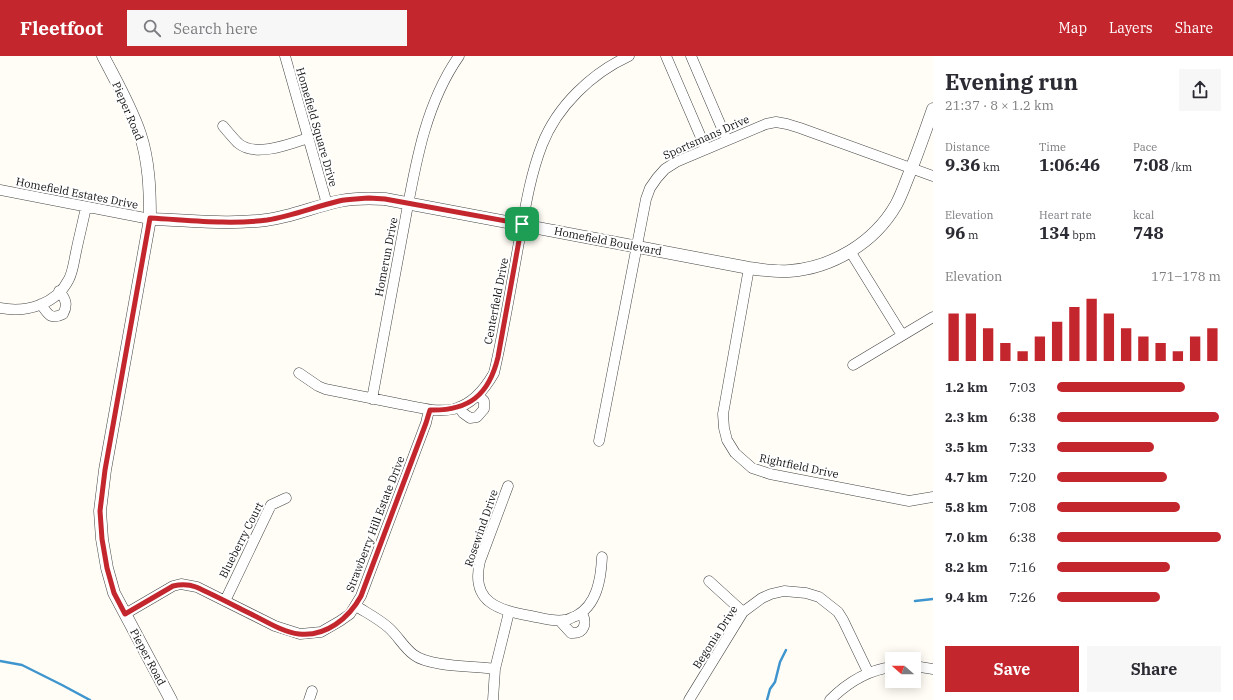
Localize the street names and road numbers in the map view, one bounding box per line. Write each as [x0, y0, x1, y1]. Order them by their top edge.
street label: Homefield Square Drive [293, 66, 341, 188]
street label: Pieper Road [109, 79, 147, 143]
street label: Sportsmans Drive [661, 112, 751, 162]
street label: Homefield Estates Drive [15, 174, 139, 212]
street label: Homerun Drive [371, 216, 401, 298]
street label: Homefield Boulevard [553, 224, 663, 258]
street label: Centerfield Drive [481, 256, 511, 345]
street label: Rightfield Drive [758, 451, 840, 481]
street label: Strawberry Hill Estate Drive [343, 454, 407, 594]
street label: Rosewind Drive [461, 487, 501, 568]
street label: Blueberry Court [216, 500, 266, 580]
street label: Begonia Drive [689, 603, 741, 671]
street label: Pieper Road [127, 626, 169, 688]

